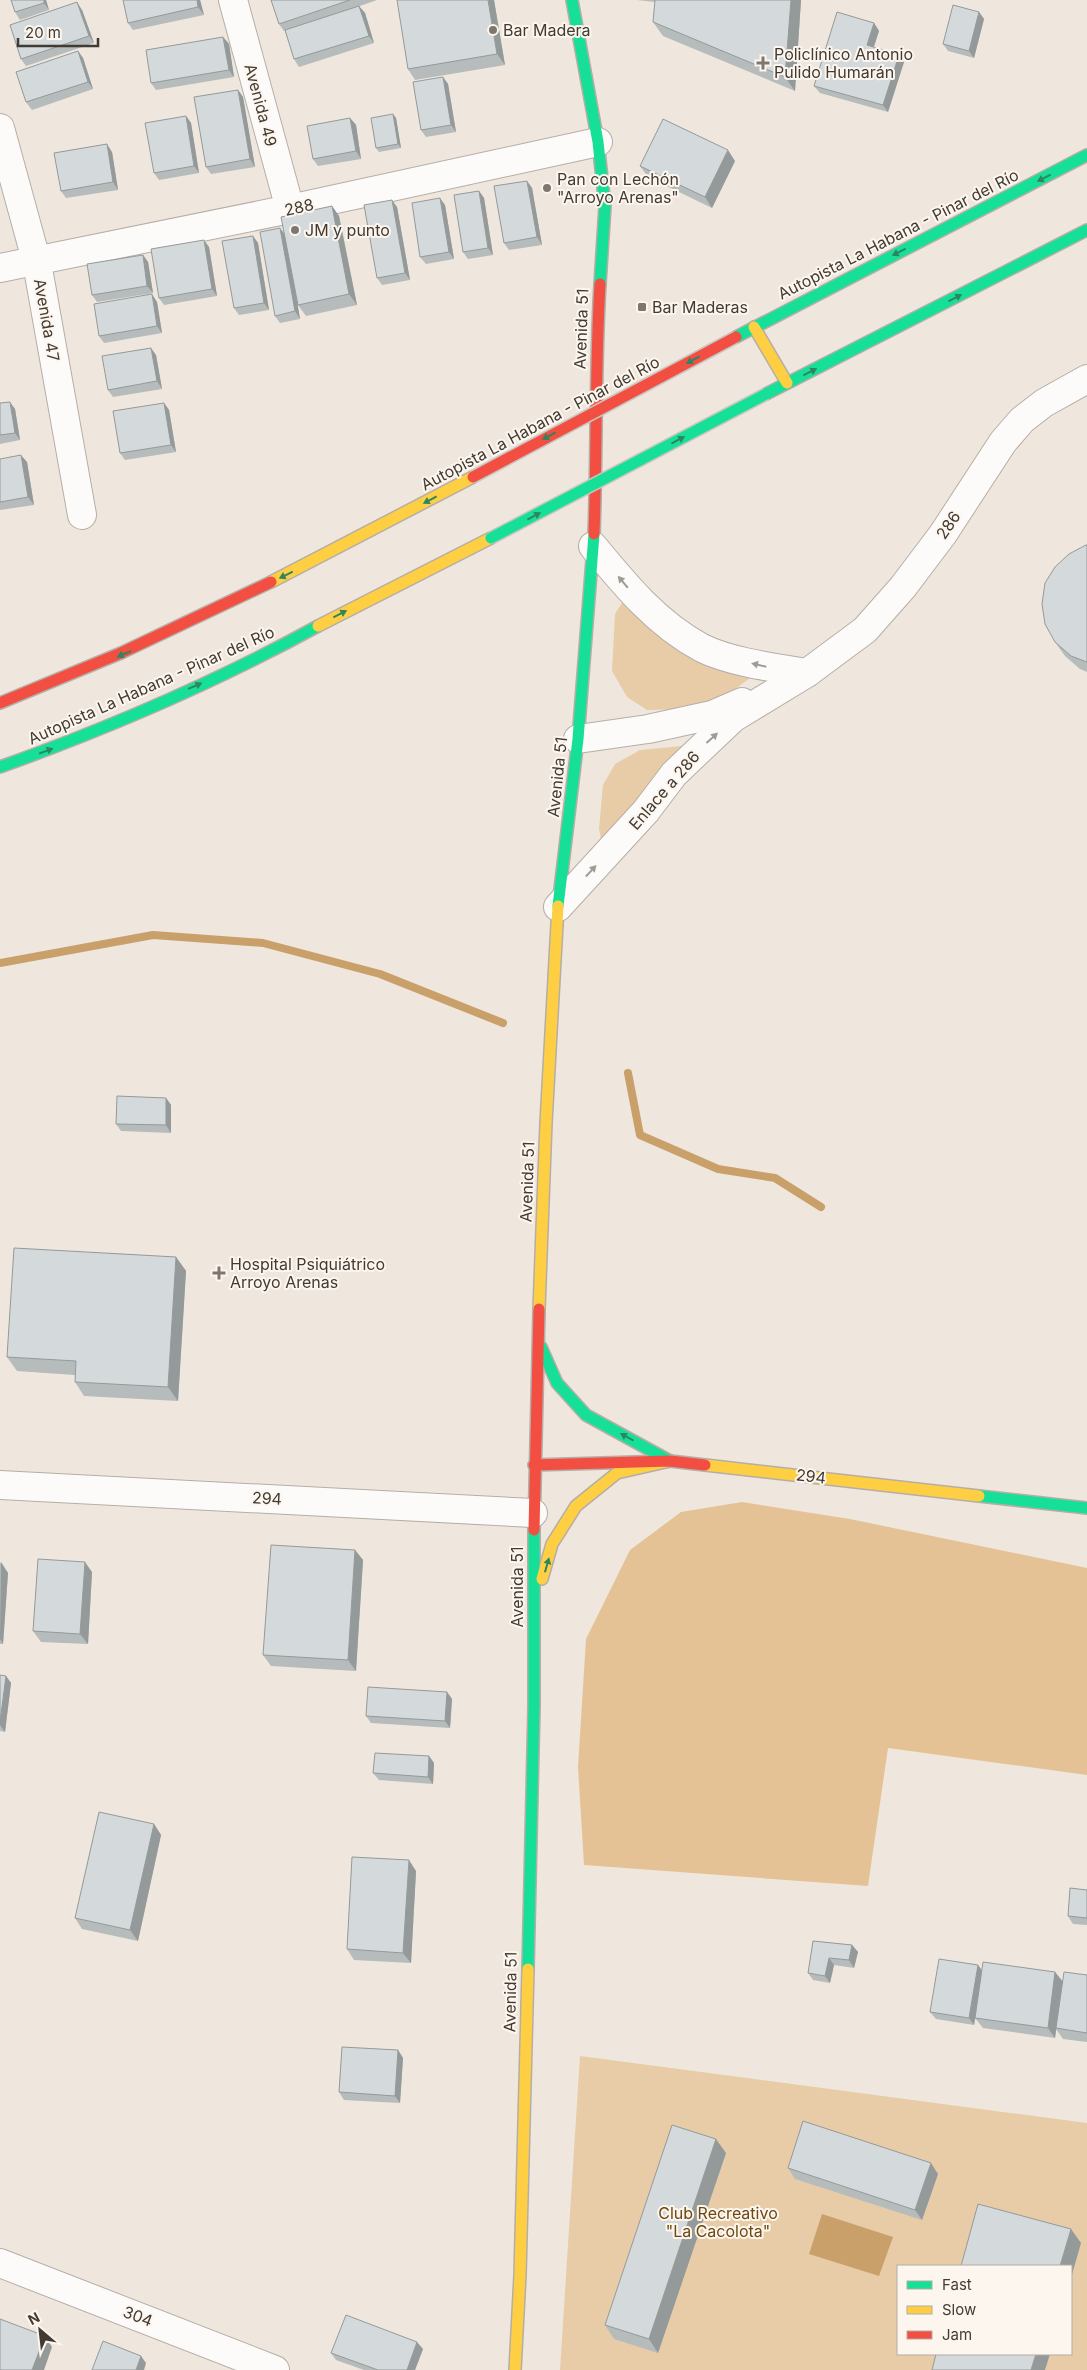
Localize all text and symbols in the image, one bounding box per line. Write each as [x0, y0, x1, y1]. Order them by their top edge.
scale bar [18, 15, 98, 47]
place label: Bar Madera [503, 20, 591, 40]
text: 20 m [25, 23, 61, 42]
marker: Bar Madera [487, 24, 499, 36]
place label: Policlínico Antonio Pulido Humarán [774, 44, 913, 82]
marker: Policlínico Antonio Pulido Humarán [756, 56, 770, 70]
street label: Avenida 49 [240, 61, 282, 149]
street label: Autopista La Habana - Pinar del Río [774, 164, 1022, 304]
place label: Pan con Lechón "Arroyo Arenas" [557, 169, 679, 207]
one-way arrow [1036, 174, 1051, 182]
marker: Pan con Lechón "Arroyo Arenas" [541, 182, 553, 194]
street label: 288 [282, 194, 316, 220]
place label: JM y punto [305, 220, 390, 240]
marker: JM y punto [289, 224, 301, 236]
one-way arrow [892, 248, 906, 256]
street label: Avenida 47 [30, 277, 64, 363]
street label: Avenida 51 [570, 288, 592, 370]
one-way arrow [947, 294, 962, 302]
place label: Bar Maderas [652, 297, 748, 317]
marker: Bar Maderas [636, 301, 648, 313]
street label: Autopista La Habana - Pinar del Río [417, 351, 663, 495]
one-way arrow [685, 356, 700, 364]
one-way arrow [803, 367, 817, 375]
one-way arrow [542, 432, 557, 440]
one-way arrow [671, 436, 685, 444]
one-way arrow [423, 496, 437, 504]
street label: 286 [931, 507, 965, 543]
one-way arrow [527, 511, 541, 520]
one-way arrow [279, 571, 293, 579]
one-way arrow [618, 576, 629, 589]
one-way arrow [333, 610, 348, 618]
street label: Autopista La Habana - Pinar del Río [25, 621, 277, 749]
one-way arrow [117, 650, 131, 658]
one-way arrow [751, 661, 767, 669]
one-way arrow [188, 682, 202, 690]
one-way arrow [706, 732, 718, 744]
street label: Avenida 51 [543, 736, 571, 818]
street label: Enlace a 286 [624, 746, 704, 834]
one-way arrow [39, 747, 54, 755]
one-way arrow [586, 864, 597, 877]
street label: Avenida 51 [516, 1141, 538, 1223]
place label: Hospital Psiquiátrico Arroyo Arenas [230, 1254, 385, 1292]
marker: Hospital Psiquiátrico Arroyo Arenas [212, 1266, 226, 1280]
one-way arrow [620, 1433, 635, 1441]
street label: 294 [795, 1464, 827, 1488]
street label: 294 [251, 1487, 283, 1509]
street label: Avenida 51 [507, 1547, 527, 1627]
one-way arrow [543, 1557, 551, 1572]
street label: Avenida 51 [499, 1951, 521, 2033]
park label: Club Recreativo "La Cacolota" [658, 2203, 778, 2241]
legend [897, 2265, 1072, 2355]
text: Fast [942, 2275, 972, 2294]
text: Slow [942, 2300, 976, 2319]
street label: 304 [120, 2301, 156, 2331]
north arrow [15, 2305, 65, 2355]
text: N [25, 2308, 42, 2328]
text: Jam [942, 2325, 972, 2344]

